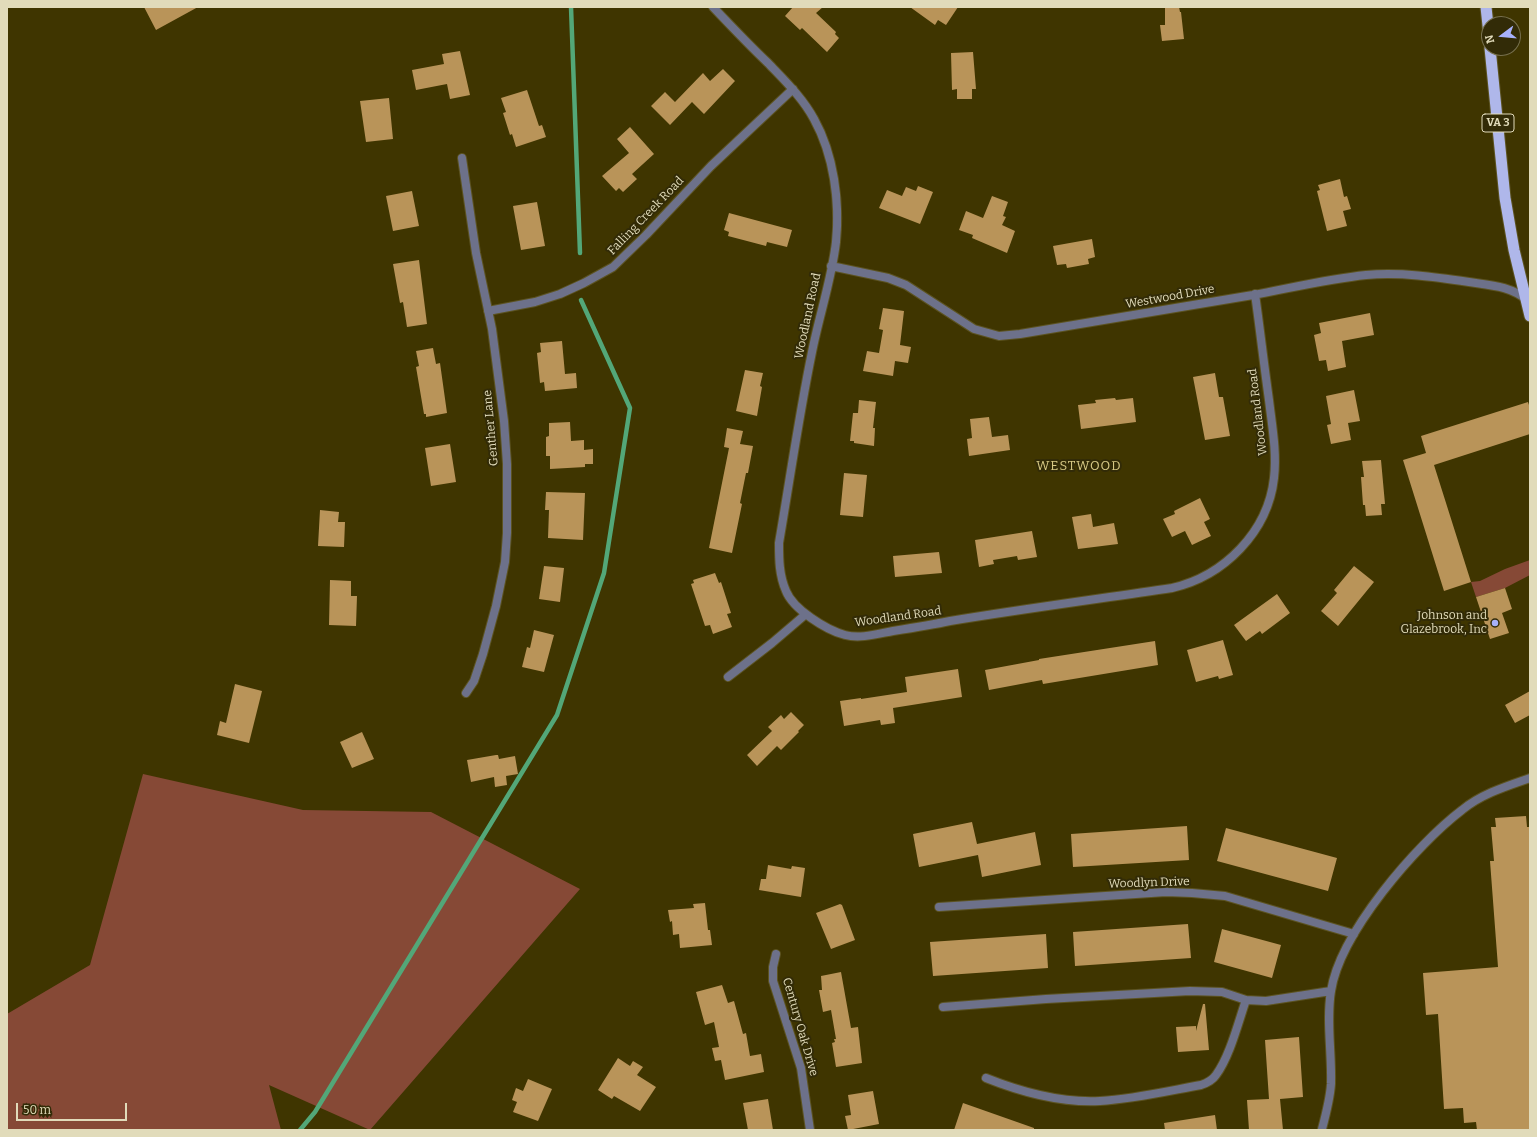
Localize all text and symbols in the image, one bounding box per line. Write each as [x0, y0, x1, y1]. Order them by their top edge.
north arrow [1481, 16, 1521, 56]
text: N [1483, 33, 1497, 45]
road number: VA 3 [1482, 114, 1514, 132]
street label: Falling Creek Road [605, 174, 687, 258]
street label: Woodland Road [792, 272, 824, 360]
street label: Westwood Drive [1124, 282, 1216, 312]
street label: Woodland Road [1246, 368, 1270, 456]
street label: Genther Lane [481, 389, 501, 467]
district label: WESTWOOD [1036, 458, 1122, 474]
street label: Woodland Road [854, 604, 942, 630]
place label: Johnson and Glazebrook, Inc [1400, 609, 1487, 637]
marker: Johnson and Glazebrook, Inc [1490, 618, 1500, 628]
street label: Woodlyn Drive [1108, 874, 1190, 892]
street label: Century Oak Drive [779, 976, 821, 1078]
scale bar [18, 1095, 129, 1121]
text: 50 m [23, 1103, 51, 1117]

